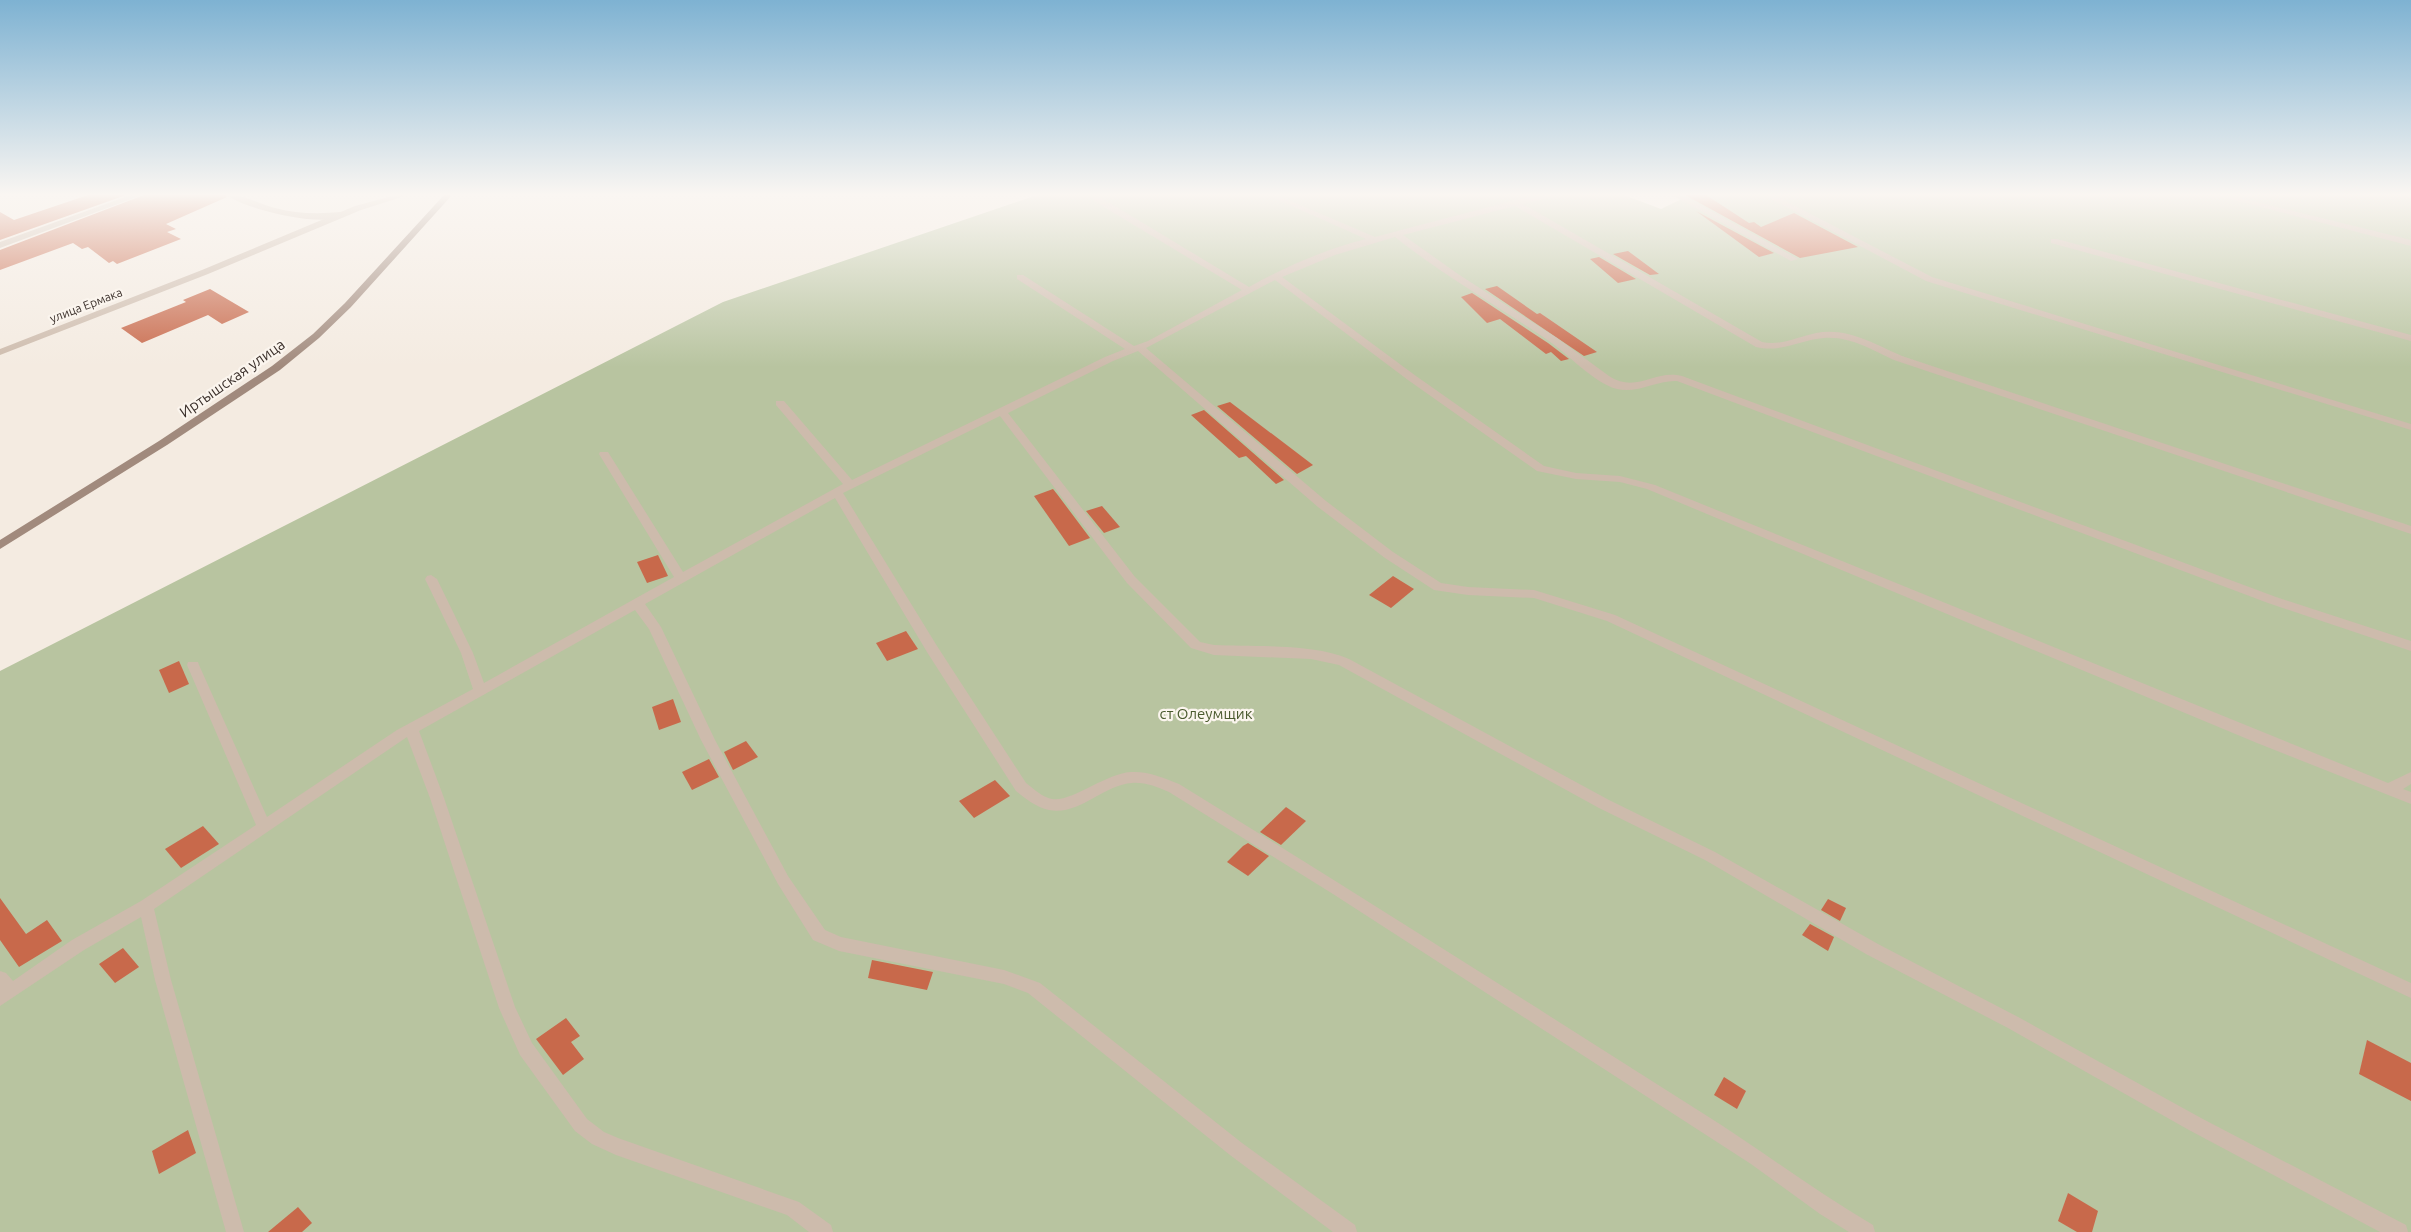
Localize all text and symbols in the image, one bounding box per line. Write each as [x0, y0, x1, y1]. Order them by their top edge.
street label: улица Ермака [48, 285, 124, 325]
street label: Иртышская улица [176, 335, 288, 421]
park label: ст Олеумщик [1160, 705, 1253, 722]

